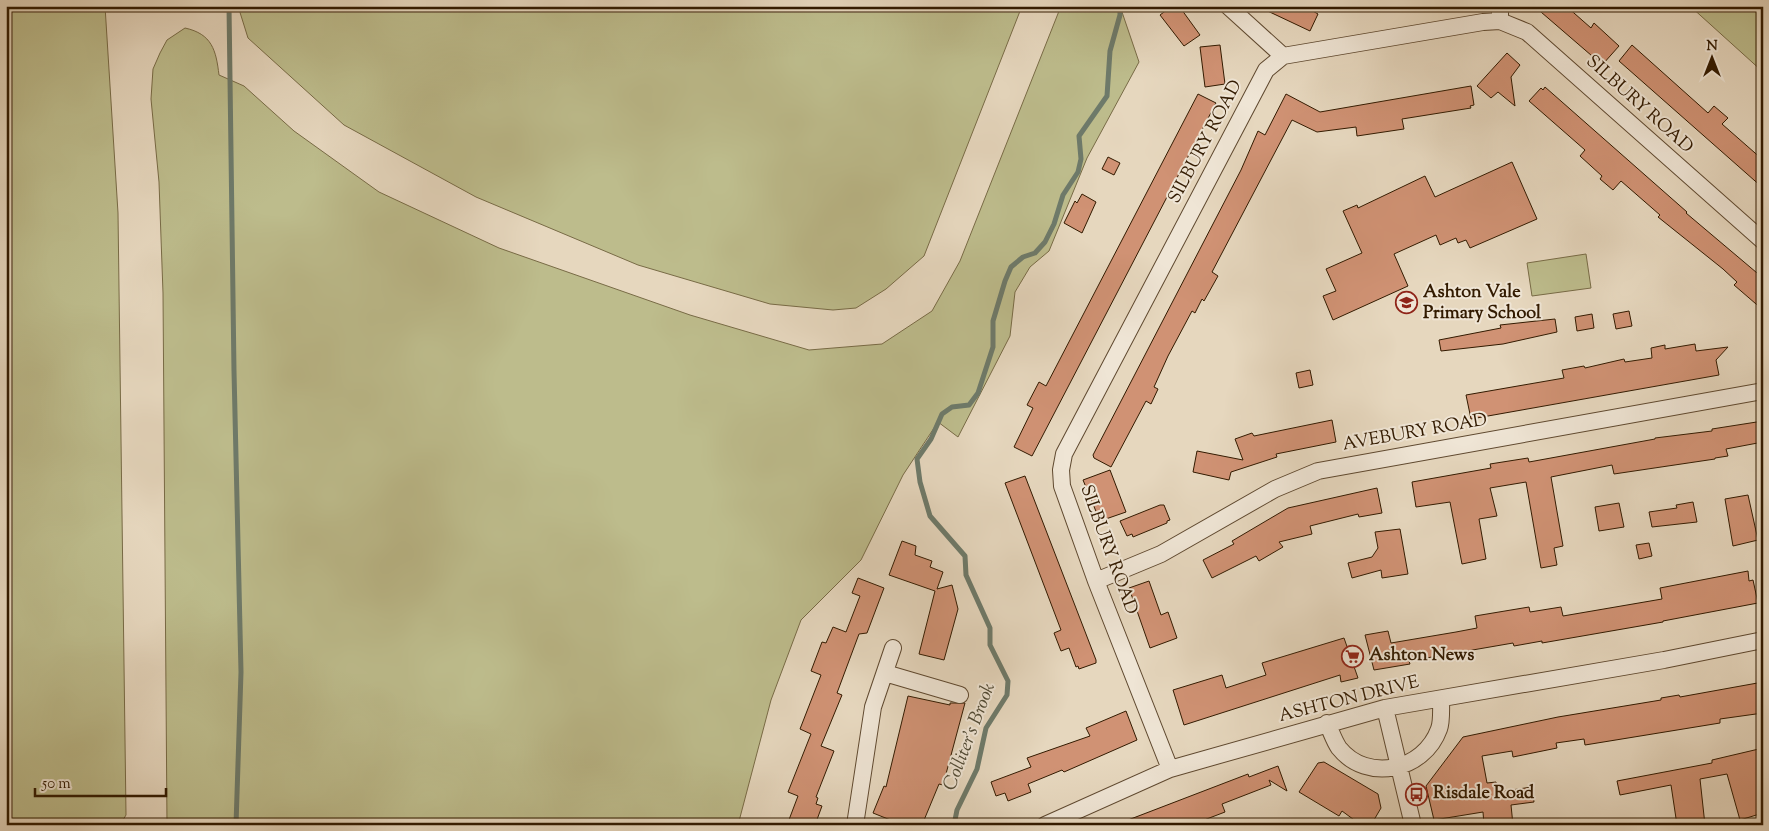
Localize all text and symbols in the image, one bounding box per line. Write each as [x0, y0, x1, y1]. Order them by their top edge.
north arrow [1686, 32, 1736, 82]
text: N [1706, 37, 1718, 57]
street label: SILBURY ROAD [1580, 50, 1698, 160]
street label: SILBURY ROAD [1162, 76, 1250, 208]
place label: Ashton Vale Primary School [1423, 280, 1542, 327]
school or university icon: Ashton Vale Primary School [1395, 291, 1419, 315]
street label: AVEBURY ROAD [1341, 407, 1489, 459]
street label: SILBURY ROAD [1072, 481, 1144, 619]
place label: Ashton News [1369, 643, 1474, 669]
supermarket icon: Ashton News [1341, 644, 1365, 668]
street label: ASHTON DRIVE [1276, 670, 1422, 730]
water label: Colliter's Brook [937, 679, 1003, 795]
scale bar [35, 766, 166, 798]
text: 50 m [41, 774, 71, 795]
place label: Risdale Road [1433, 781, 1535, 807]
bus stop icon: Risdale Road [1405, 782, 1429, 806]

